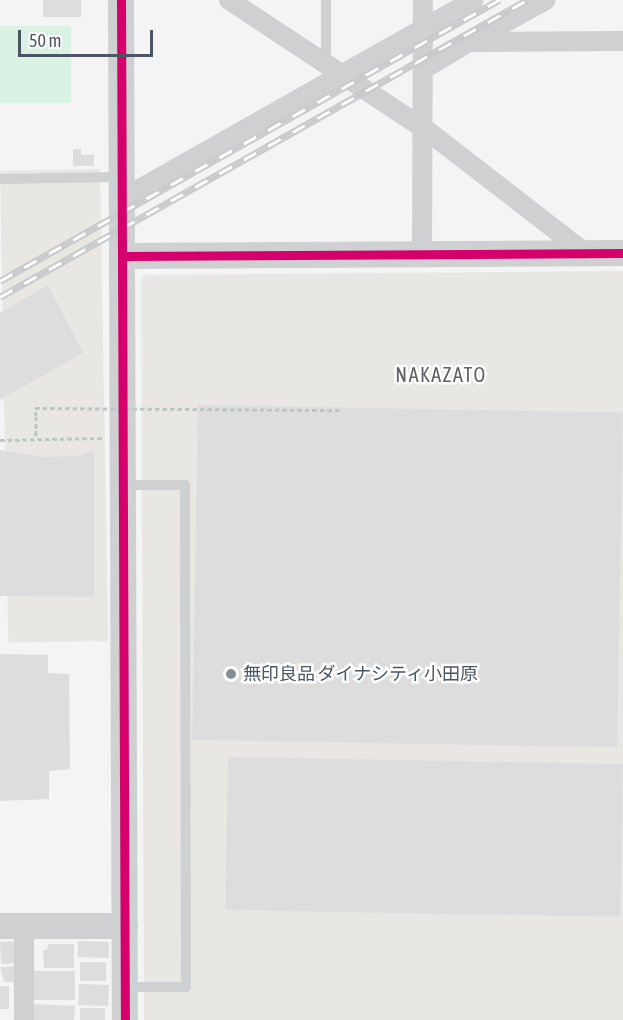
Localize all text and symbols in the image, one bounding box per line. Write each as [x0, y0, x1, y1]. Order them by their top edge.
scale bar [21, 18, 156, 56]
text: 50 m [29, 30, 61, 51]
district label: NAKAZATO [395, 362, 487, 386]
place label: 無印良品 ダイナシティ小田原 [243, 663, 479, 685]
marker: 無印良品 ダイナシティ小田原 [224, 667, 238, 681]

